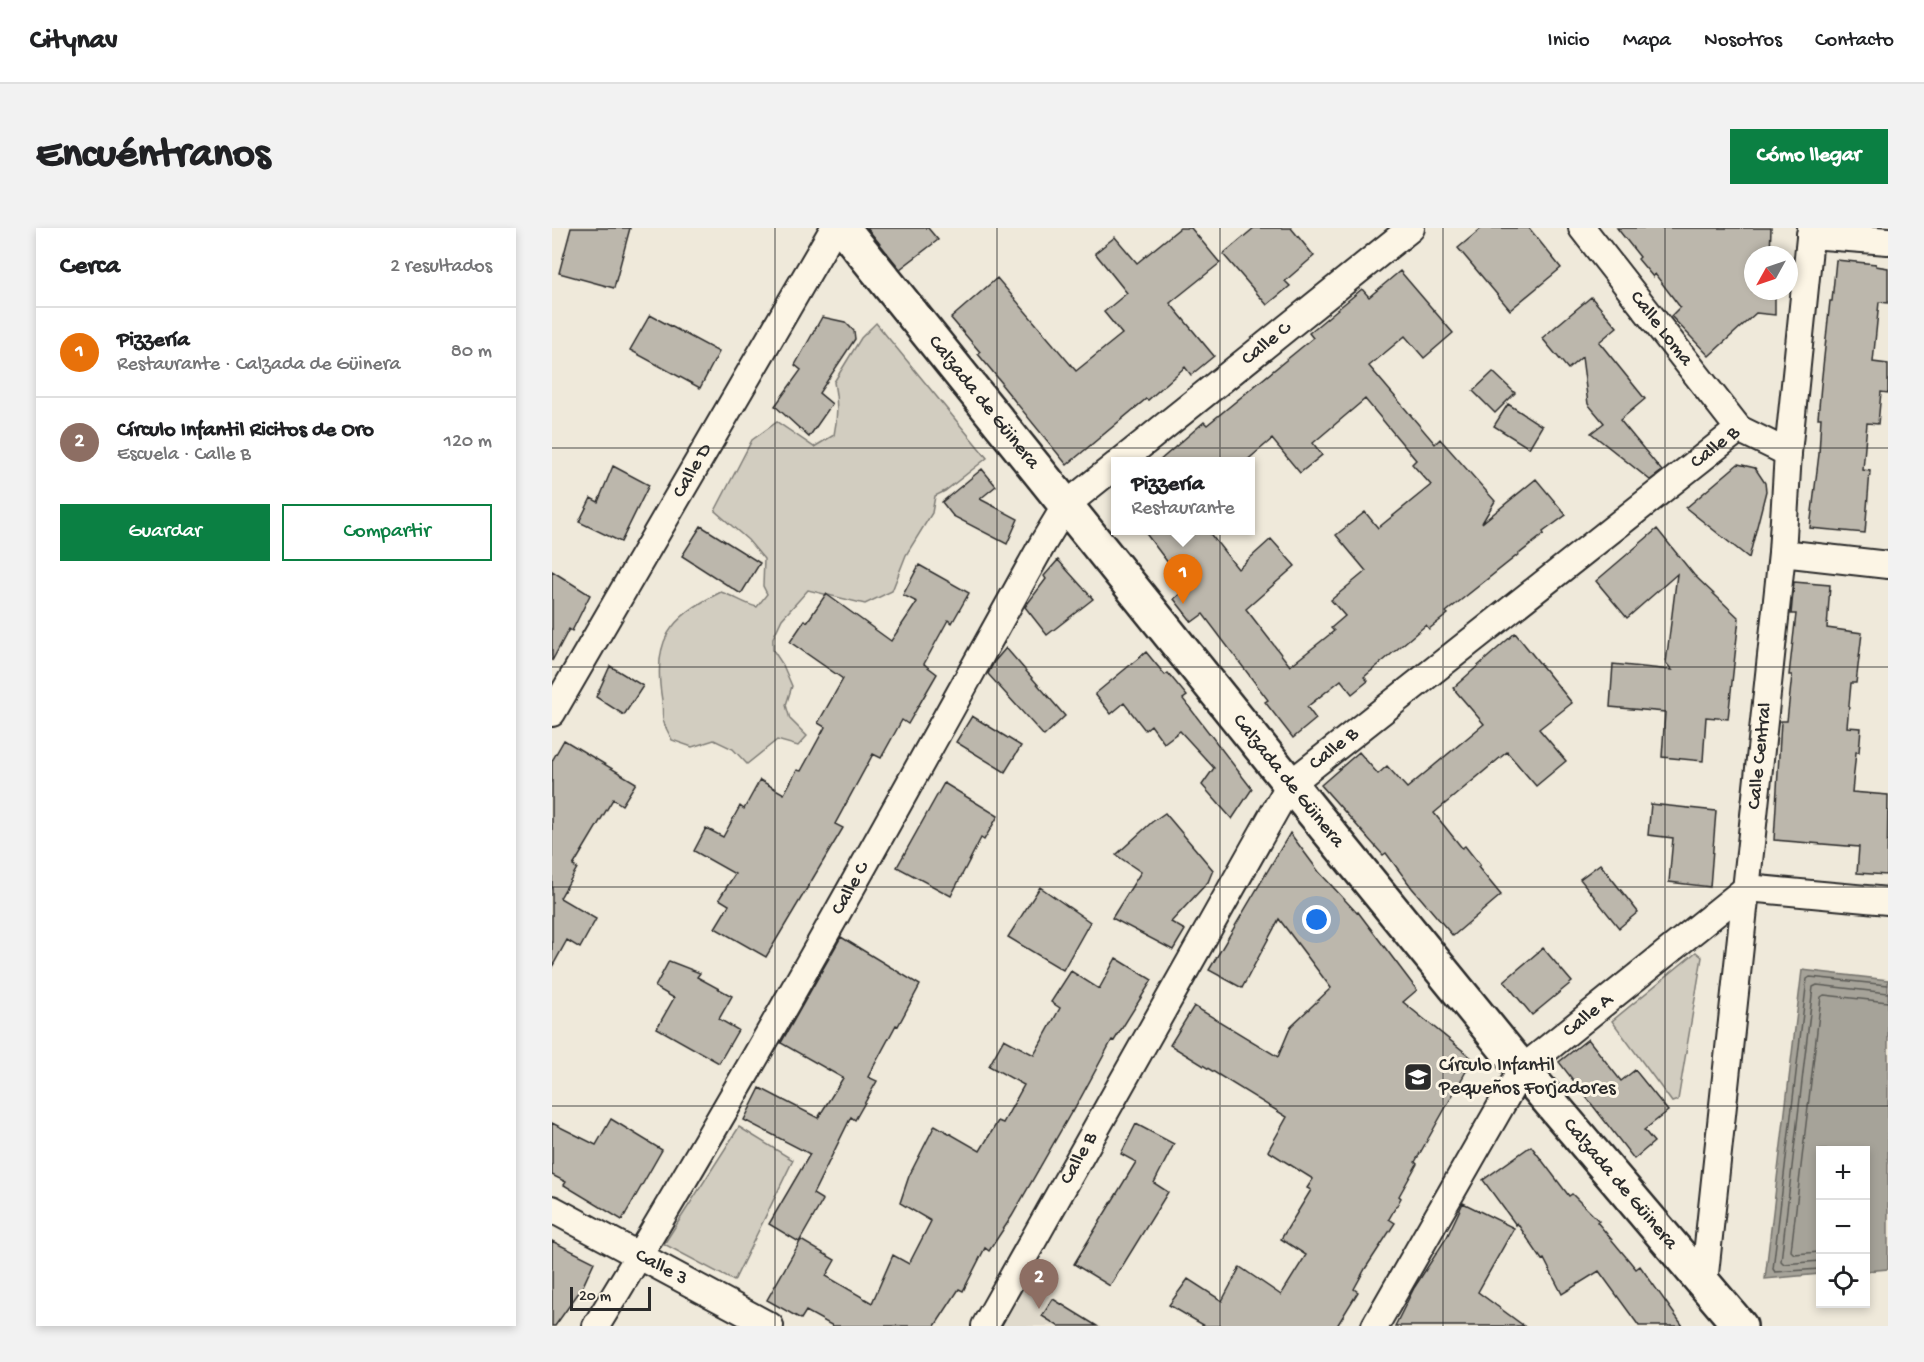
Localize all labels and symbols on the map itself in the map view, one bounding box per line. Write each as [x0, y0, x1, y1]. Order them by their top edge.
north arrow [1744, 246, 1798, 300]
street label: Calle Loma [1624, 287, 1698, 372]
street label: Calle C [1237, 317, 1297, 371]
street label: Calzada de Güinera [923, 331, 1045, 475]
street label: Calle B [1686, 421, 1745, 474]
street label: Calle D [668, 439, 718, 502]
pin: 1 [1164, 554, 1202, 604]
street label: Calle Central [1743, 701, 1777, 811]
street label: Calzada de Güinera [1227, 710, 1349, 853]
street label: Calle B [1305, 722, 1364, 776]
street label: Calle C [827, 858, 875, 919]
your location [1302, 905, 1331, 934]
street label: Calle A [1559, 988, 1619, 1043]
place label: Círculo Infantil Pequeños Forjadores [1438, 1055, 1616, 1101]
school or university icon: Círculo Infantil Pequeños Forjadores [1402, 1061, 1434, 1093]
street label: Calzada de Güinera [1558, 1114, 1682, 1255]
street label: Calle B [1055, 1128, 1103, 1189]
street label: Calle 3 [631, 1244, 691, 1291]
pin: 2 [1020, 1260, 1058, 1309]
scale bar [570, 1284, 651, 1312]

